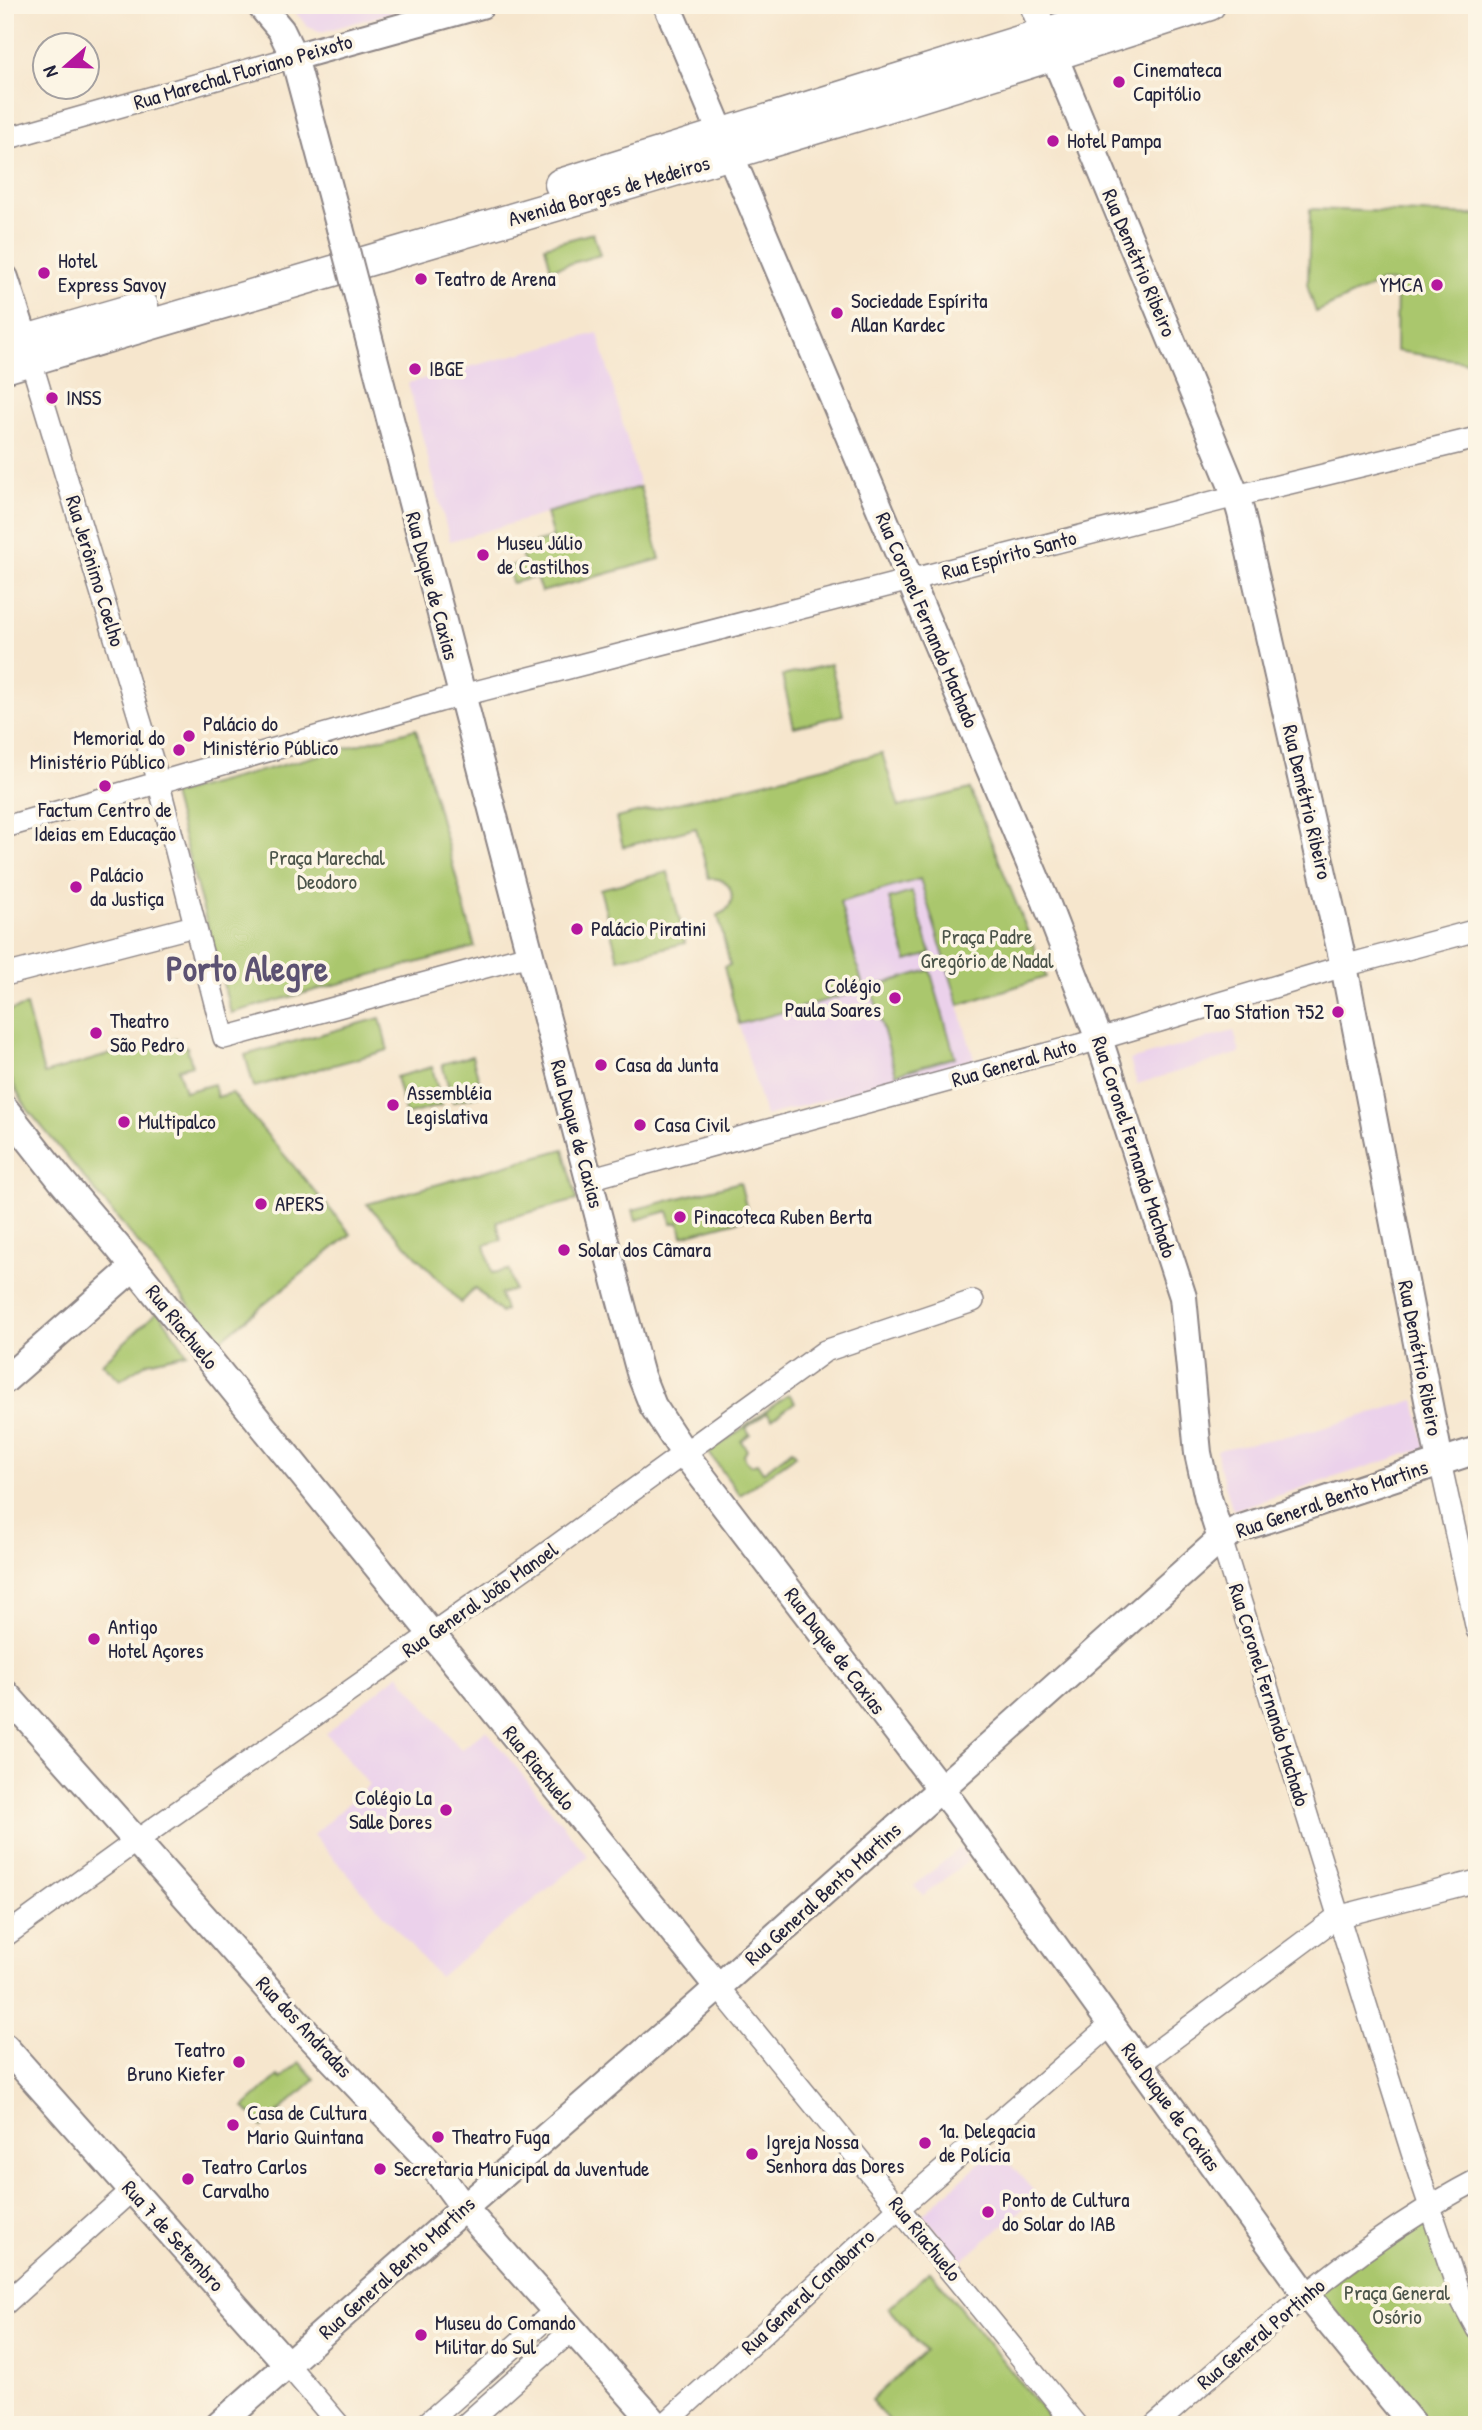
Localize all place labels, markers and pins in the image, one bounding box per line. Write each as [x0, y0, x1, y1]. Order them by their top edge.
place label: Cinemateca Capitólio [1133, 55, 1222, 108]
marker: Cinemateca Capitólio [1111, 74, 1127, 90]
place label: Hotel Pampa [1067, 126, 1161, 155]
marker: Hotel Pampa [1045, 133, 1061, 149]
place label: Hotel Express Savoy [58, 246, 167, 299]
place label: Teatro de Arena [435, 264, 556, 293]
marker: Hotel Express Savoy [36, 265, 52, 281]
place label: YMCA [1379, 270, 1423, 299]
marker: Teatro de Arena [413, 271, 429, 287]
marker: YMCA [1429, 277, 1445, 293]
place label: Sociedade Espírita Allan Kardec [851, 286, 987, 339]
marker: Sociedade Espírita Allan Kardec [829, 305, 845, 321]
place label: IBGE [429, 354, 464, 383]
marker: IBGE [407, 361, 423, 377]
place label: INSS [66, 383, 102, 412]
marker: INSS [44, 390, 60, 406]
place label: Museu Júlio de Castilhos [497, 528, 589, 581]
marker: Museu Júlio de Castilhos [475, 547, 491, 563]
place label: Palácio do Ministério Público [203, 709, 338, 762]
place label: Memorial do Ministério Público [30, 723, 165, 776]
marker: Palácio do Ministério Público [181, 728, 197, 744]
marker: Memorial do Ministério Público [171, 742, 187, 758]
marker: Factum Centro de Ideias em Educação [97, 778, 113, 794]
place label: Factum Centro de Ideias em Educação [34, 795, 176, 848]
place label: Palácio da Justiça [90, 860, 164, 913]
marker: Palácio da Justiça [68, 879, 84, 895]
place label: Palácio Piratini [591, 914, 707, 943]
marker: Palácio Piratini [569, 921, 585, 937]
place label: Colégio Paula Soares [785, 971, 881, 1024]
marker: Colégio Paula Soares [887, 990, 903, 1006]
place label: Tao Station 752 [1204, 997, 1324, 1026]
marker: Tao Station 752 [1330, 1004, 1346, 1020]
place label: Theatro São Pedro [110, 1006, 184, 1059]
marker: Theatro São Pedro [88, 1025, 104, 1041]
place label: Casa da Junta [615, 1050, 718, 1079]
marker: Casa da Junta [593, 1057, 609, 1073]
place label: Assembléia Legislativa [407, 1078, 492, 1131]
marker: Assembléia Legislativa [385, 1097, 401, 1113]
place label: Multipalco [138, 1107, 216, 1136]
place label: Casa Civil [654, 1110, 730, 1139]
marker: Multipalco [116, 1114, 132, 1130]
marker: Casa Civil [632, 1117, 648, 1133]
place label: APERS [275, 1189, 324, 1218]
marker: APERS [253, 1196, 269, 1212]
place label: Pinacoteca Ruben Berta [694, 1202, 872, 1231]
marker: Pinacoteca Ruben Berta [672, 1209, 688, 1225]
place label: Solar dos Câmara [578, 1235, 711, 1264]
marker: Solar dos Câmara [556, 1242, 572, 1258]
place label: Antigo Hotel Açores [108, 1612, 204, 1665]
marker: Antigo Hotel Açores [86, 1631, 102, 1647]
place label: Colégio La Salle Dores [349, 1783, 432, 1836]
marker: Colégio La Salle Dores [438, 1802, 454, 1818]
place label: Teatro Bruno Kiefer [127, 2035, 225, 2088]
marker: Teatro Bruno Kiefer [231, 2054, 247, 2070]
place label: Casa de Cultura Mario Quintana [247, 2098, 367, 2151]
place label: 1a. Delegacia de Polícia [939, 2116, 1035, 2169]
marker: Casa de Cultura Mario Quintana [225, 2117, 241, 2133]
place label: Theatro Fuga [452, 2122, 550, 2151]
place label: Igreja Nossa Senhora das Dores [766, 2127, 904, 2180]
marker: Theatro Fuga [430, 2129, 446, 2145]
marker: 1a. Delegacia de Polícia [917, 2135, 933, 2151]
marker: Igreja Nossa Senhora das Dores [744, 2146, 760, 2162]
place label: Teatro Carlos Carvalho [202, 2152, 307, 2205]
place label: Secretaria Municipal da Juventude [394, 2154, 649, 2183]
marker: Secretaria Municipal da Juventude [372, 2161, 388, 2177]
marker: Teatro Carlos Carvalho [180, 2171, 196, 2187]
place label: Ponto de Cultura do Solar do IAB [1002, 2185, 1129, 2238]
marker: Ponto de Cultura do Solar do IAB [980, 2204, 996, 2220]
place label: Museu do Comando Militar do Sul [435, 2308, 576, 2361]
marker: Museu do Comando Militar do Sul [413, 2327, 429, 2343]

